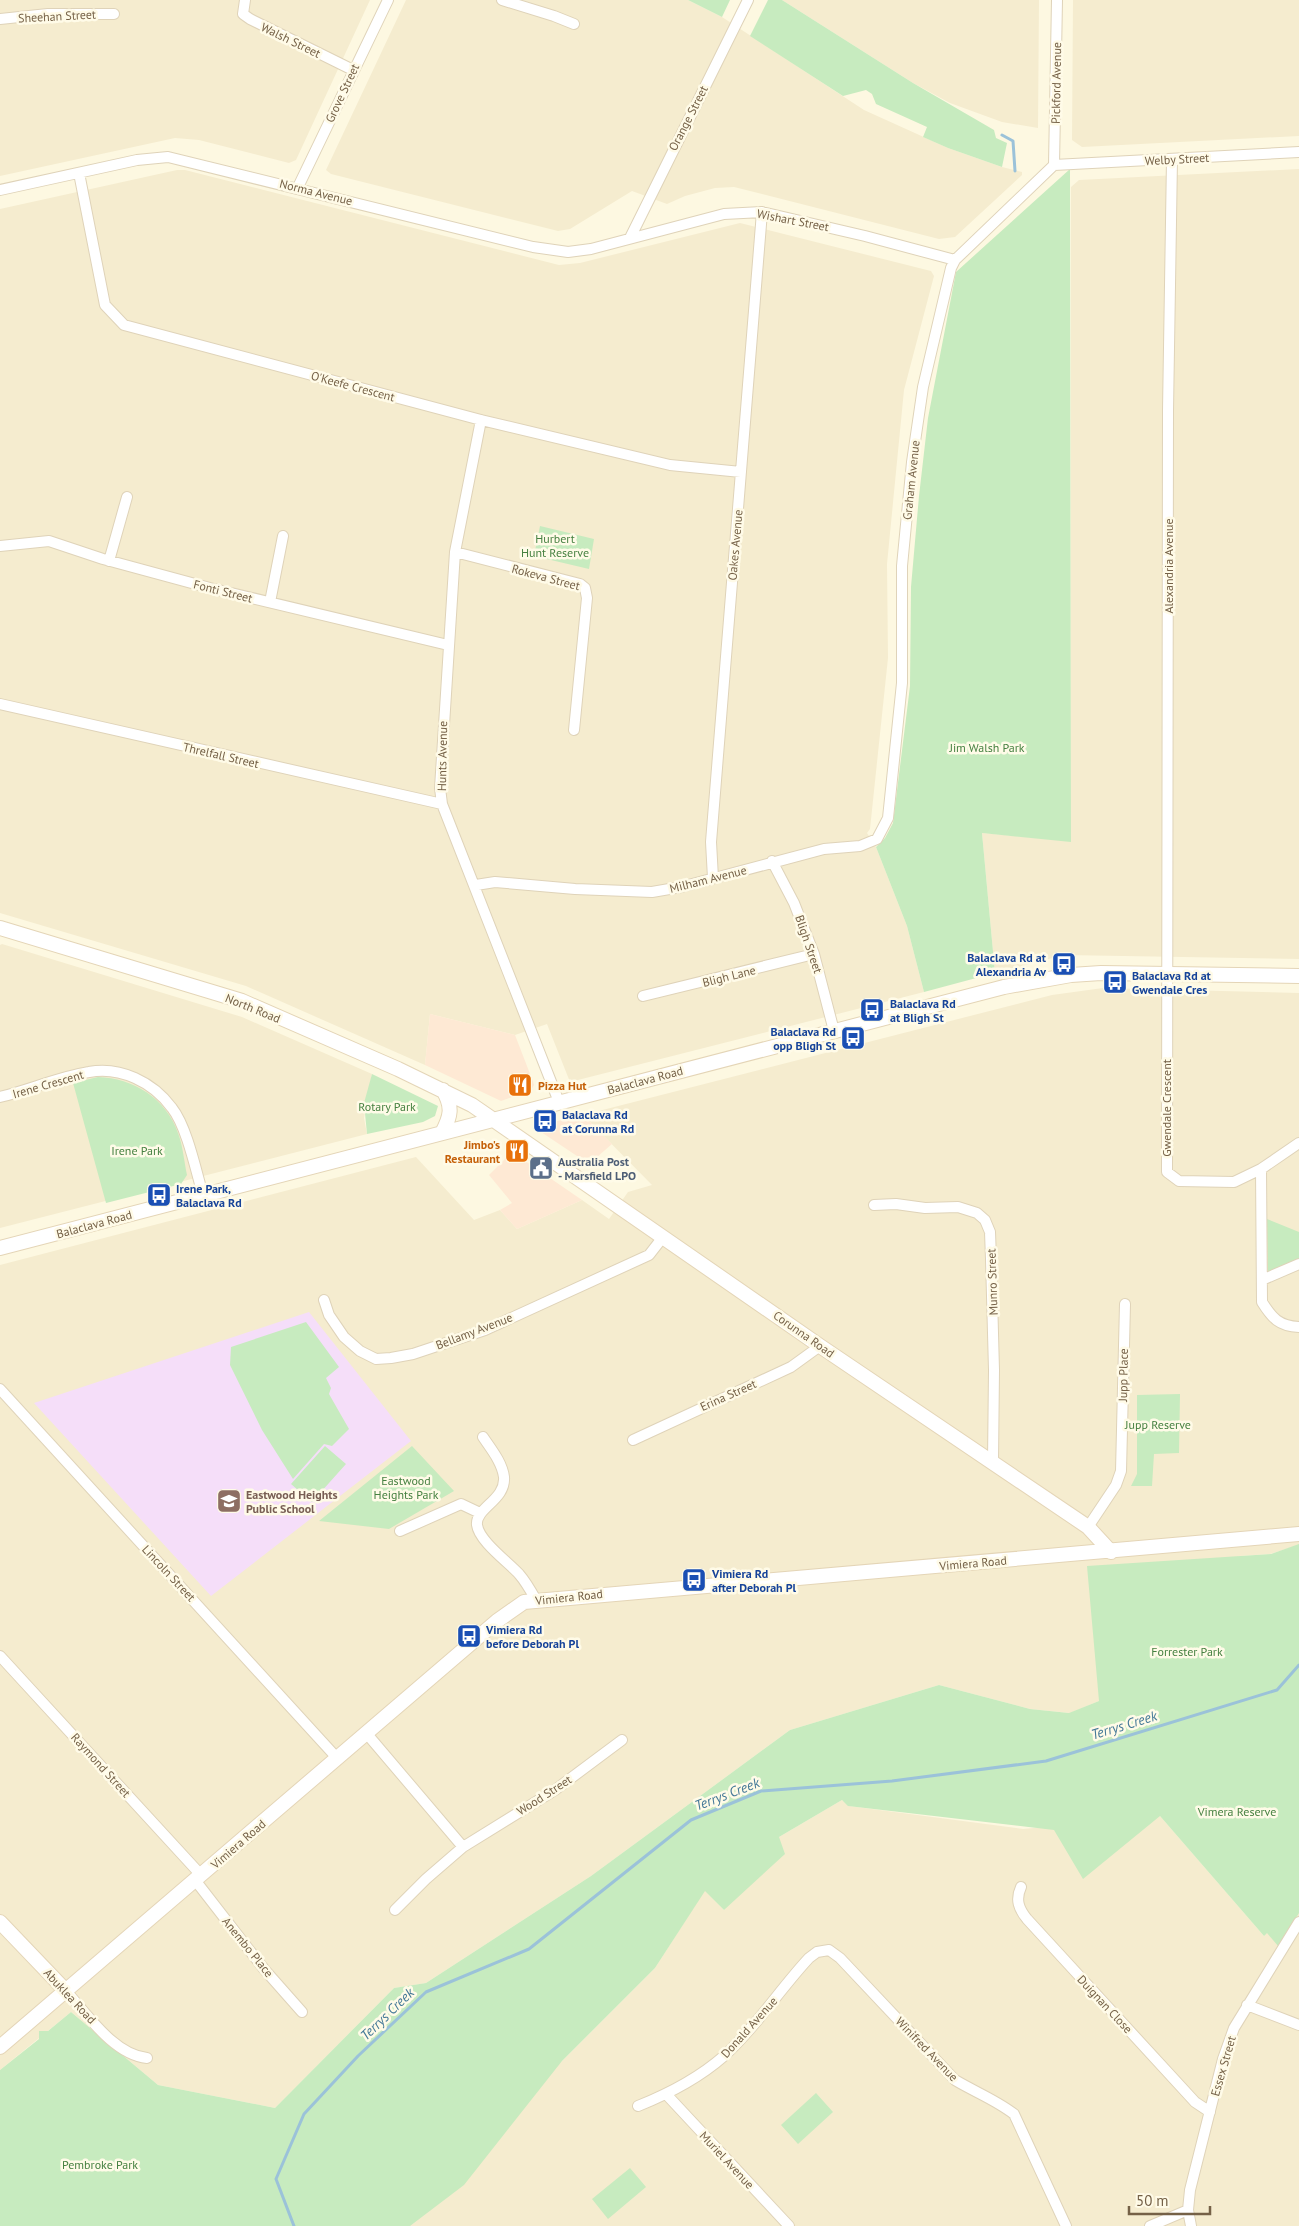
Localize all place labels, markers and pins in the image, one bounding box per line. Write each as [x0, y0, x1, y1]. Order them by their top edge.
place label: Balaclava Rd at Alexandria Av [967, 950, 1047, 979]
bus stop icon: Balaclava Rd at Alexandria Av [1051, 951, 1077, 977]
place label: Balaclava Rd at Gwendale Cres [1132, 968, 1212, 997]
bus stop icon: Balaclava Rd at Gwendale Cres [1102, 969, 1128, 995]
place label: Balaclava Rd at Bligh St [890, 996, 956, 1025]
bus stop icon: Balaclava Rd at Bligh St [859, 997, 885, 1023]
place label: Balaclava Rd opp Bligh St [770, 1024, 837, 1053]
bus stop icon: Balaclava Rd opp Bligh St [840, 1025, 866, 1051]
restaurant icon: Pizza Hut [507, 1072, 533, 1098]
place label: Pizza Hut [538, 1078, 587, 1093]
place label: Balaclava Rd at Corunna Rd [562, 1107, 634, 1136]
bus stop icon: Balaclava Rd at Corunna Rd [532, 1108, 558, 1134]
place label: Jimbo's Restaurant [445, 1137, 501, 1166]
restaurant icon: Jimbo's Restaurant [504, 1138, 530, 1164]
place label: Australia Post - Marsfield LPO [558, 1154, 636, 1183]
public building icon: Australia Post - Marsfield LPO [528, 1155, 554, 1181]
place label: Irene Park, Balaclava Rd [176, 1181, 242, 1210]
bus stop icon: Irene Park, Balaclava Rd [146, 1182, 172, 1208]
place label: Eastwood Heights Public School [246, 1487, 338, 1516]
school or university icon: Eastwood Heights Public School [216, 1488, 242, 1514]
place label: Vimiera Rd after Deborah Pl [711, 1566, 797, 1595]
bus stop icon: Vimiera Rd after Deborah Pl [681, 1567, 707, 1593]
place label: Vimiera Rd before Deborah Pl [485, 1622, 579, 1651]
bus stop icon: Vimiera Rd before Deborah Pl [456, 1623, 482, 1649]

